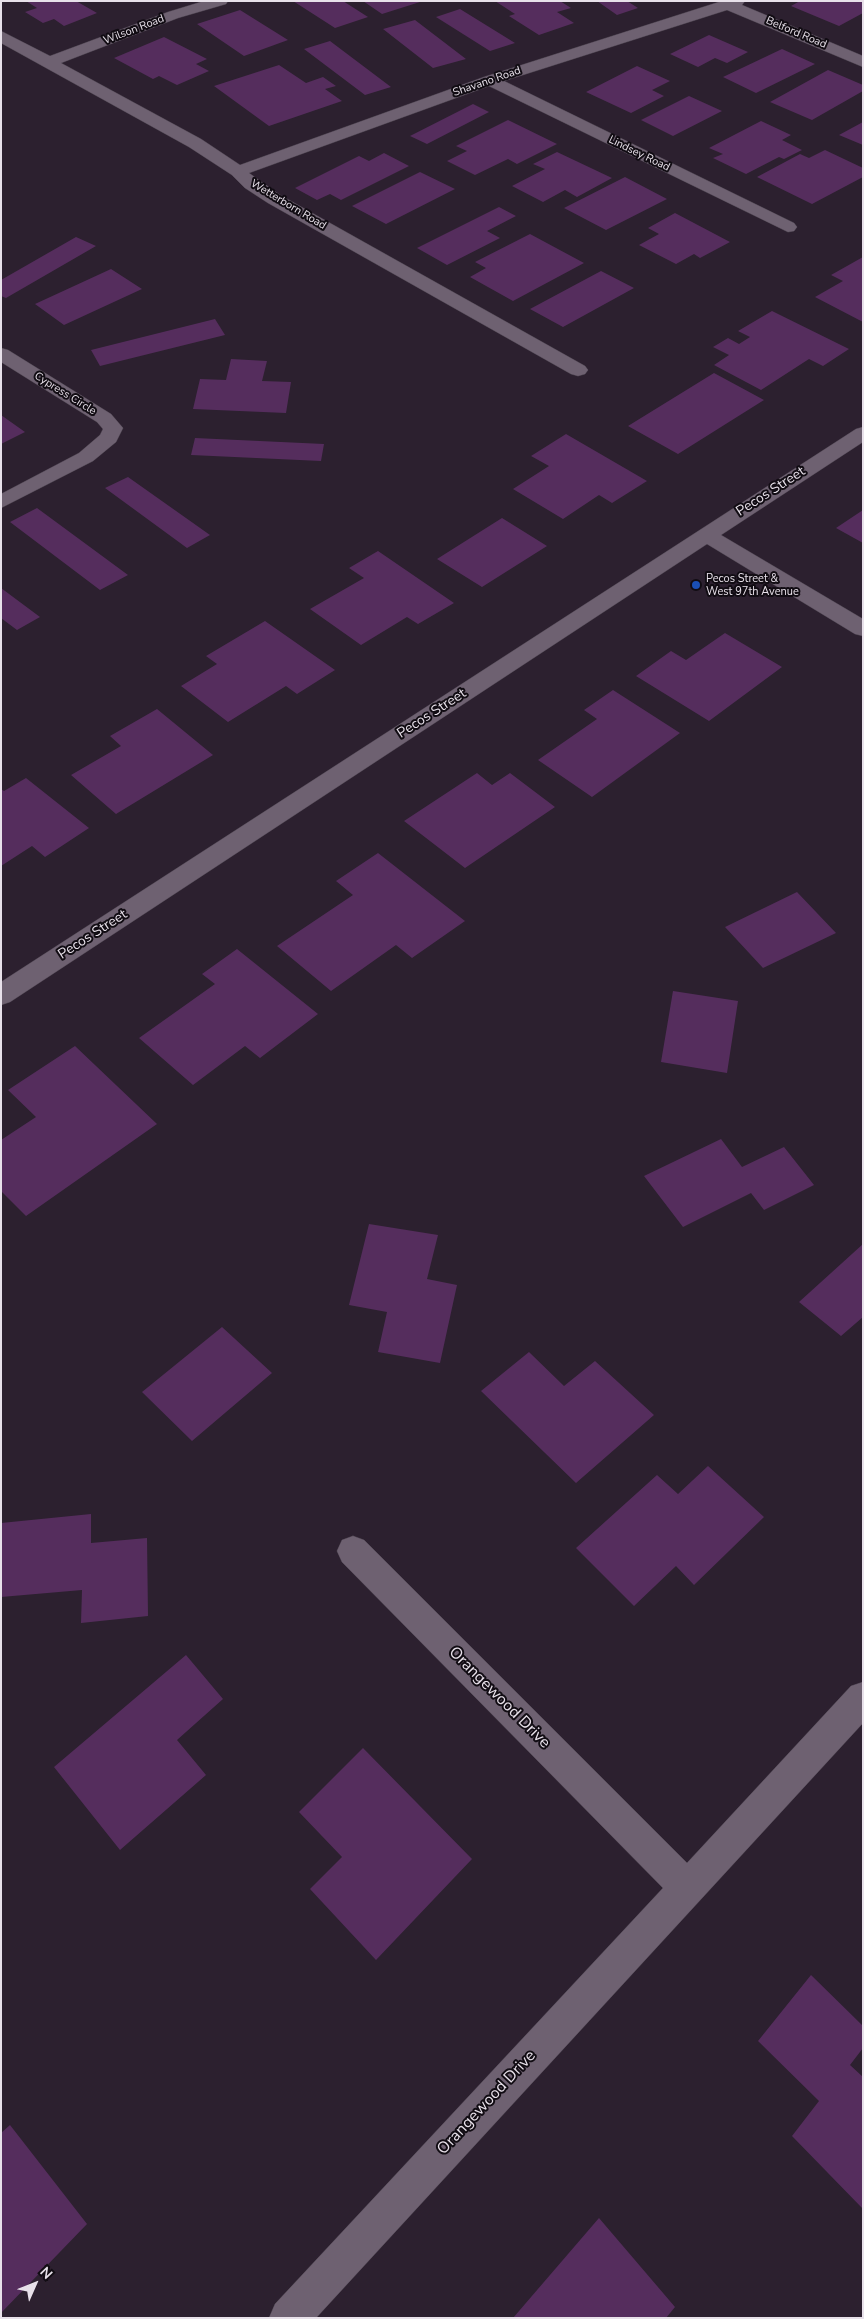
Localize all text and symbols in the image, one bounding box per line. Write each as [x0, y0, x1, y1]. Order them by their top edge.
street label: Wilson Road [102, 12, 166, 48]
street label: Belford Road [764, 14, 828, 52]
street label: Shavano Road [451, 64, 523, 100]
street label: Lindsey Road [606, 134, 672, 174]
street label: Wetterborn Road [248, 177, 328, 233]
street label: Cypress Circle [32, 370, 98, 418]
street label: Pecos Street [733, 464, 809, 520]
place label: Pecos Street & West 97th Avenue [706, 572, 799, 598]
marker: Pecos Street & West 97th Avenue [690, 579, 702, 591]
street label: Pecos Street [394, 686, 470, 742]
street label: Pecos Street [55, 907, 131, 963]
street label: Orangewood Drive [444, 1643, 554, 1753]
street label: Orangewood Drive [434, 2047, 540, 2159]
north arrow [10, 2259, 60, 2309]
text: N [36, 2263, 57, 2284]

